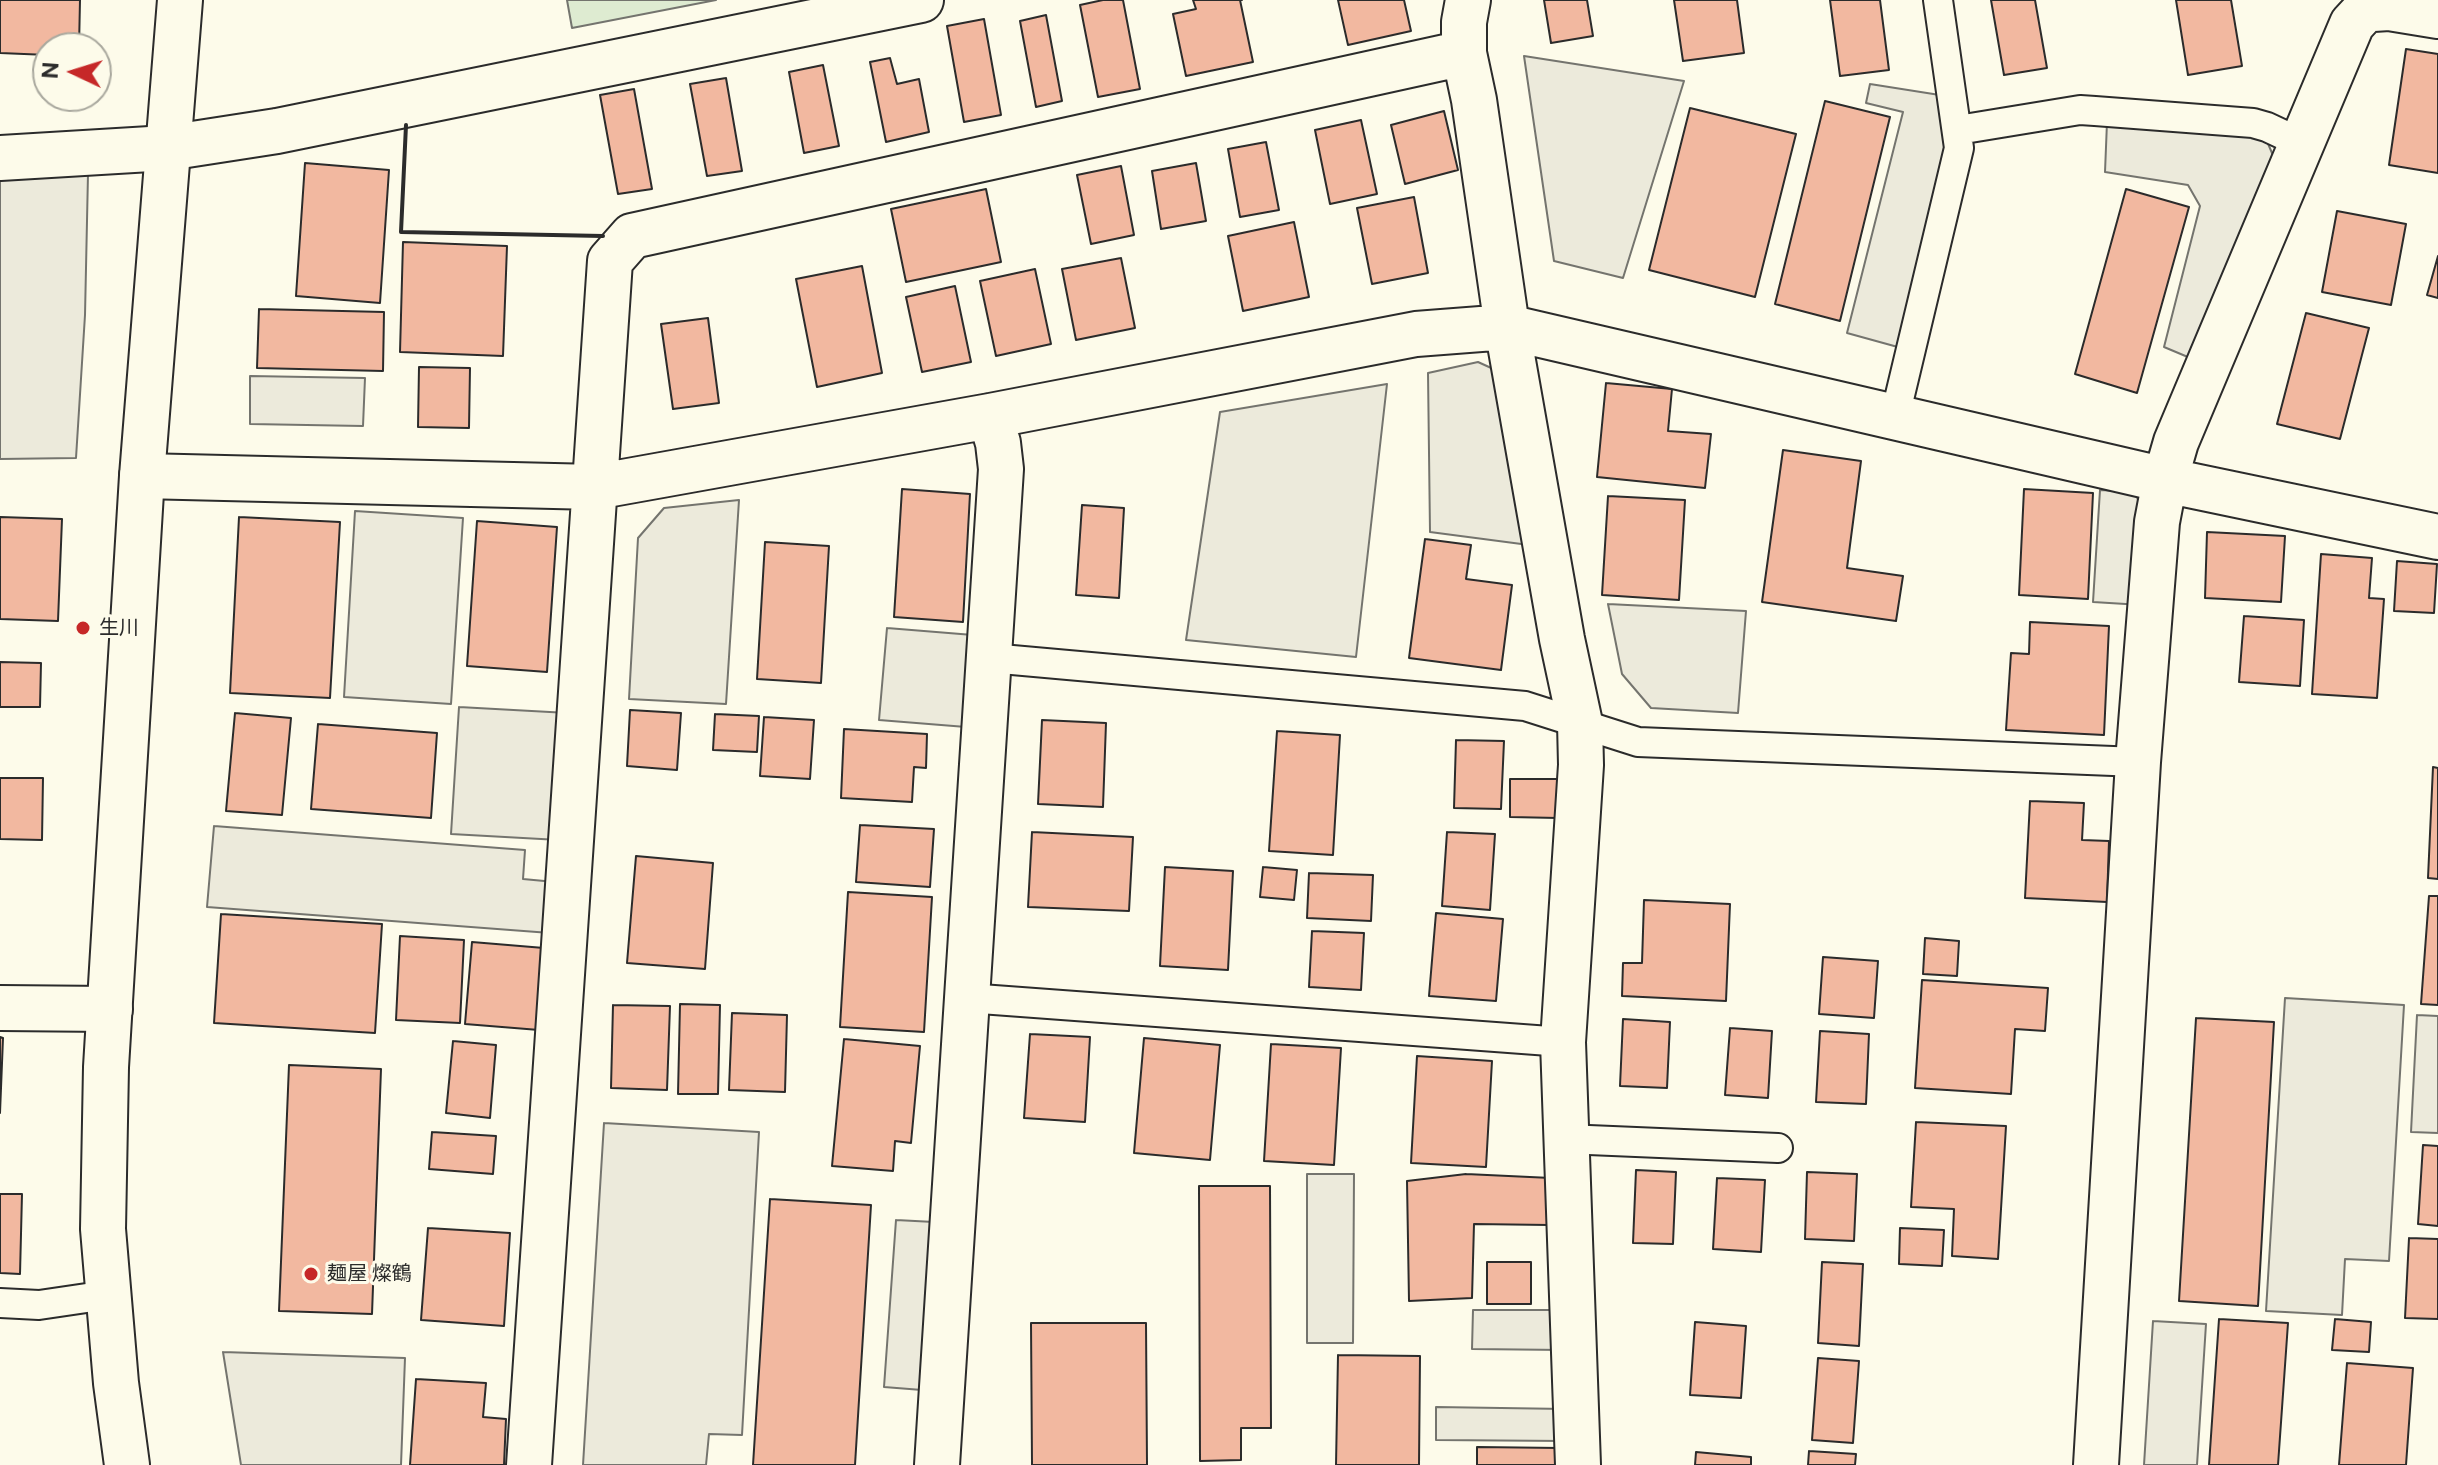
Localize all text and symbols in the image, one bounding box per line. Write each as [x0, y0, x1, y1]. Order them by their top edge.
north arrow [32, 32, 112, 112]
text: N [36, 61, 64, 80]
place label: 生川 [99, 616, 139, 640]
marker: 生川 [74, 619, 92, 637]
place label: 麺屋 燦鶴 [327, 1262, 412, 1286]
marker: 麺屋 燦鶴 [302, 1265, 320, 1283]

